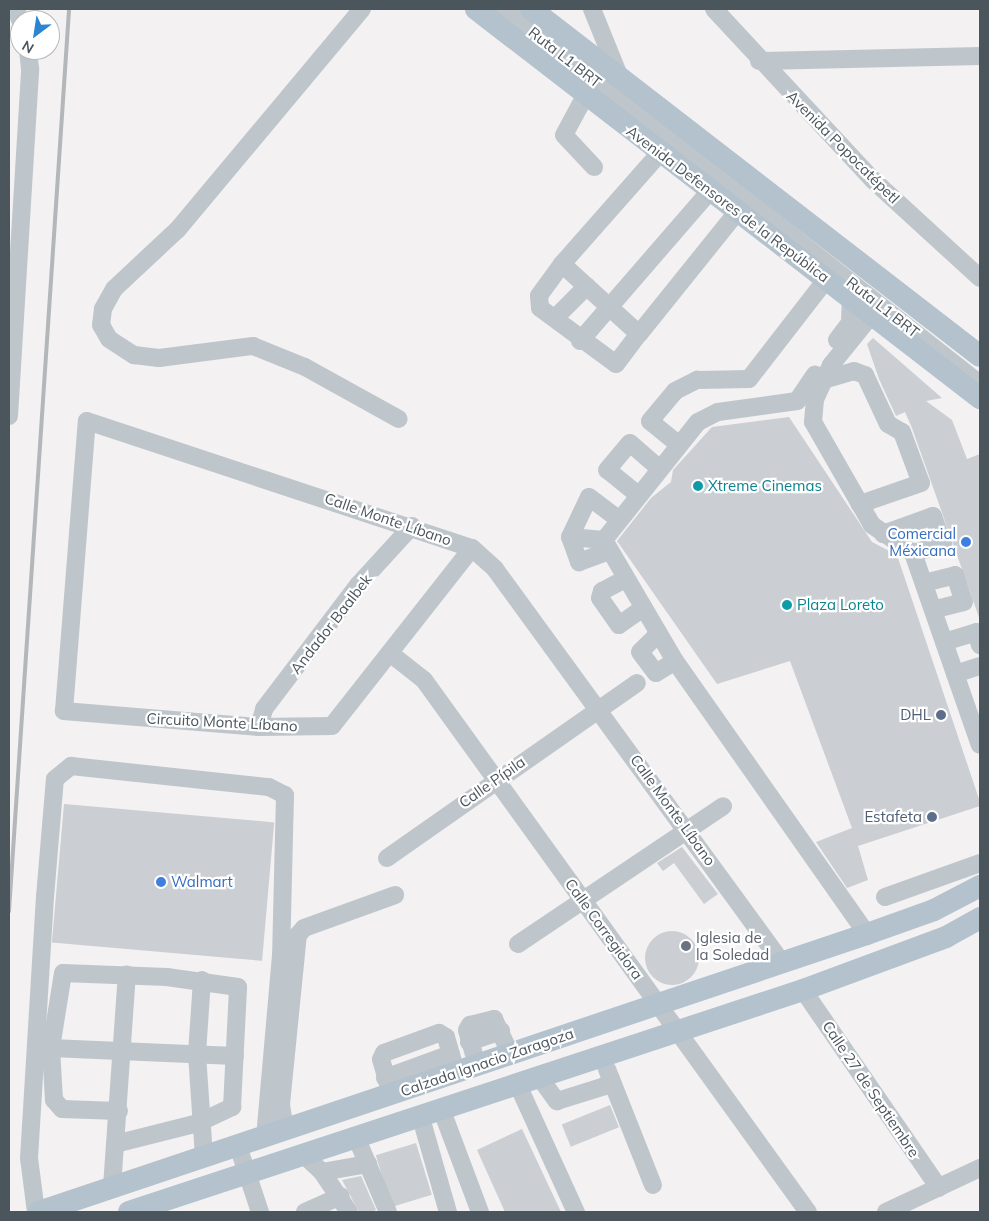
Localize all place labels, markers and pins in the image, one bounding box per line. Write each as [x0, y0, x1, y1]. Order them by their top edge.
place label: Xtreme Cinemas [708, 477, 822, 495]
marker: Xtreme Cinemas [692, 480, 704, 492]
place label: Comercial Méxicana [887, 524, 956, 559]
marker: Comercial Méxicana [960, 536, 972, 548]
place label: Plaza Loreto [797, 596, 884, 614]
marker: Plaza Loreto [781, 599, 793, 611]
place label: DHL [900, 706, 931, 724]
marker: DHL [935, 709, 947, 721]
place label: Estafeta [864, 808, 922, 826]
marker: Estafeta [926, 811, 938, 823]
place label: Walmart [171, 873, 233, 891]
marker: Walmart [155, 876, 167, 888]
place label: Iglesia de la Soledad [696, 928, 769, 963]
marker: Iglesia de la Soledad [680, 940, 692, 952]

